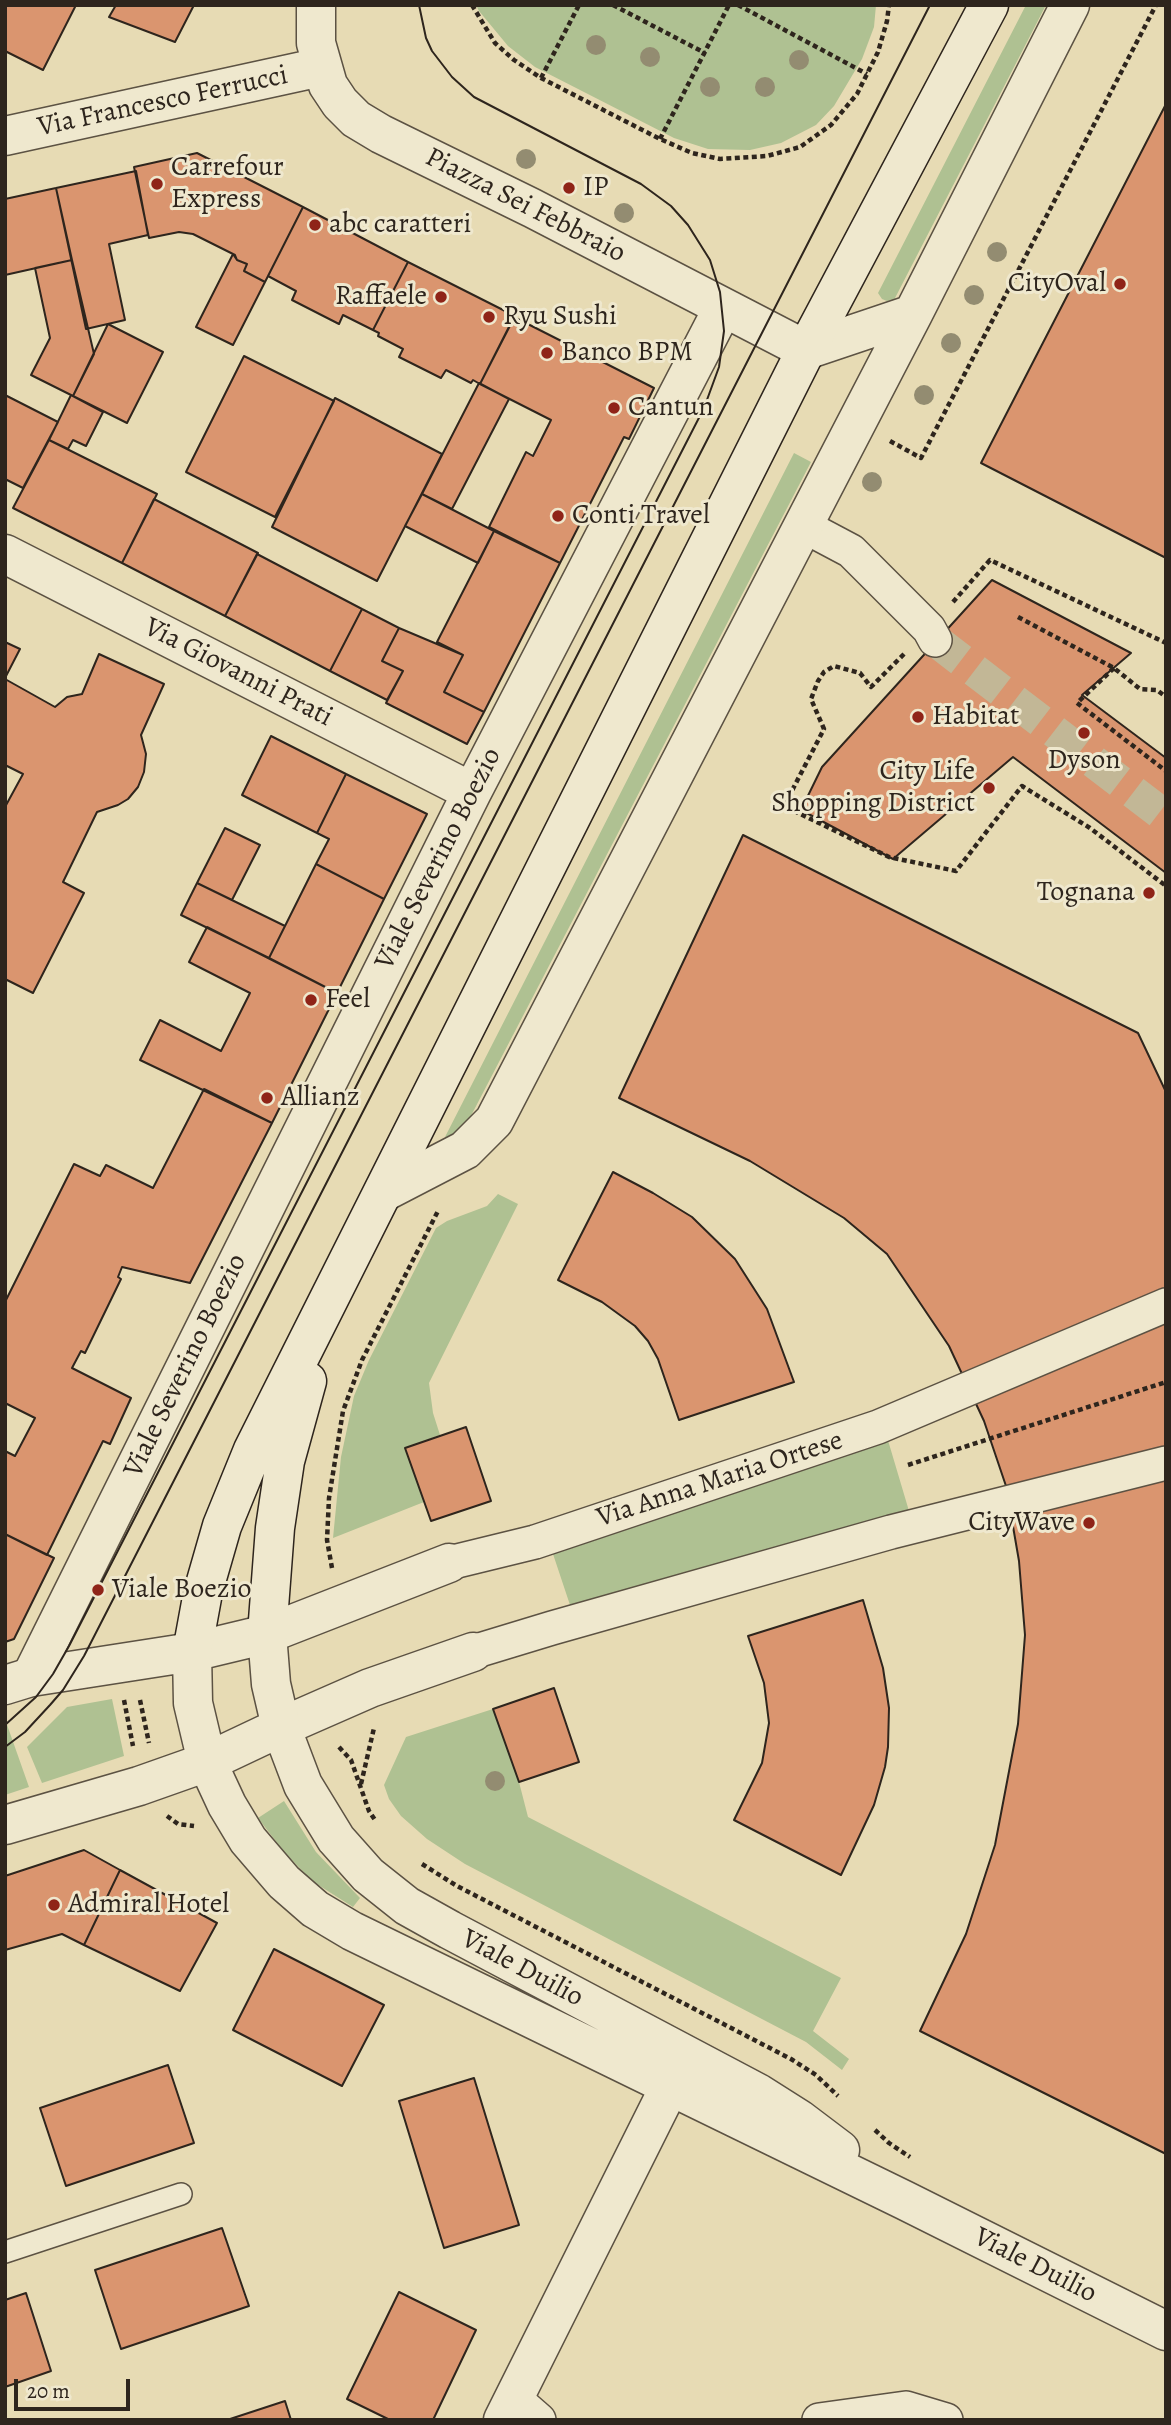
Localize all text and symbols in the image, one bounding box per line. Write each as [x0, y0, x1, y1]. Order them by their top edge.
street label: Via Francesco Ferrucci [35, 59, 291, 145]
street label: Piazza Sei Febbraio [419, 141, 631, 271]
place label: Carrefour Express [171, 151, 284, 217]
place label: IP [583, 171, 609, 205]
marker: Carrefour Express [149, 176, 165, 192]
marker: IP [561, 180, 577, 196]
place label: abc caratteri [329, 208, 471, 242]
marker: abc caratteri [307, 217, 323, 233]
place label: CityOval [1008, 267, 1106, 301]
marker: CityOval [1112, 276, 1128, 292]
place label: Raffaele [335, 280, 427, 314]
marker: Raffaele [433, 289, 449, 305]
place label: Ryu Sushi [503, 300, 617, 334]
marker: Ryu Sushi [481, 309, 497, 325]
place label: Banco BPM [561, 336, 693, 370]
marker: Banco BPM [539, 345, 555, 361]
place label: Cantun [628, 391, 714, 425]
marker: Cantun [606, 400, 622, 416]
place label: Conti Travel [572, 499, 710, 533]
marker: Conti Travel [550, 508, 566, 524]
street label: Via Giovanni Prati [138, 611, 338, 735]
place label: Habitat [932, 700, 1019, 734]
marker: Habitat [910, 709, 926, 725]
marker: Dyson [1076, 725, 1092, 741]
street label: Viale Severino Boezio [369, 743, 509, 975]
place label: Dyson [1048, 744, 1120, 778]
place label: City Life Shopping District [771, 755, 975, 821]
marker: City Life Shopping District [981, 780, 997, 796]
place label: Tognana [1037, 876, 1135, 910]
marker: Tognana [1141, 885, 1157, 901]
place label: Feel [325, 983, 370, 1017]
marker: Feel [303, 992, 319, 1008]
place label: Allianz [281, 1081, 360, 1115]
marker: Allianz [259, 1090, 275, 1106]
street label: Viale Severino Boezio [117, 1249, 255, 1483]
street label: Via Anna Maria Ortese [593, 1424, 847, 1536]
place label: CityWave [968, 1506, 1075, 1540]
marker: CityWave [1081, 1515, 1097, 1531]
place label: Viale Boezio [112, 1573, 251, 1607]
marker: Viale Boezio [90, 1582, 106, 1598]
place label: Admiral Hotel [68, 1888, 229, 1922]
marker: Admiral Hotel [46, 1897, 62, 1913]
street label: Viale Duilio [455, 1923, 589, 2015]
street label: Viale Duilio [968, 2221, 1102, 2311]
scale bar [18, 2366, 133, 2410]
text: 20 m [27, 2377, 70, 2405]

